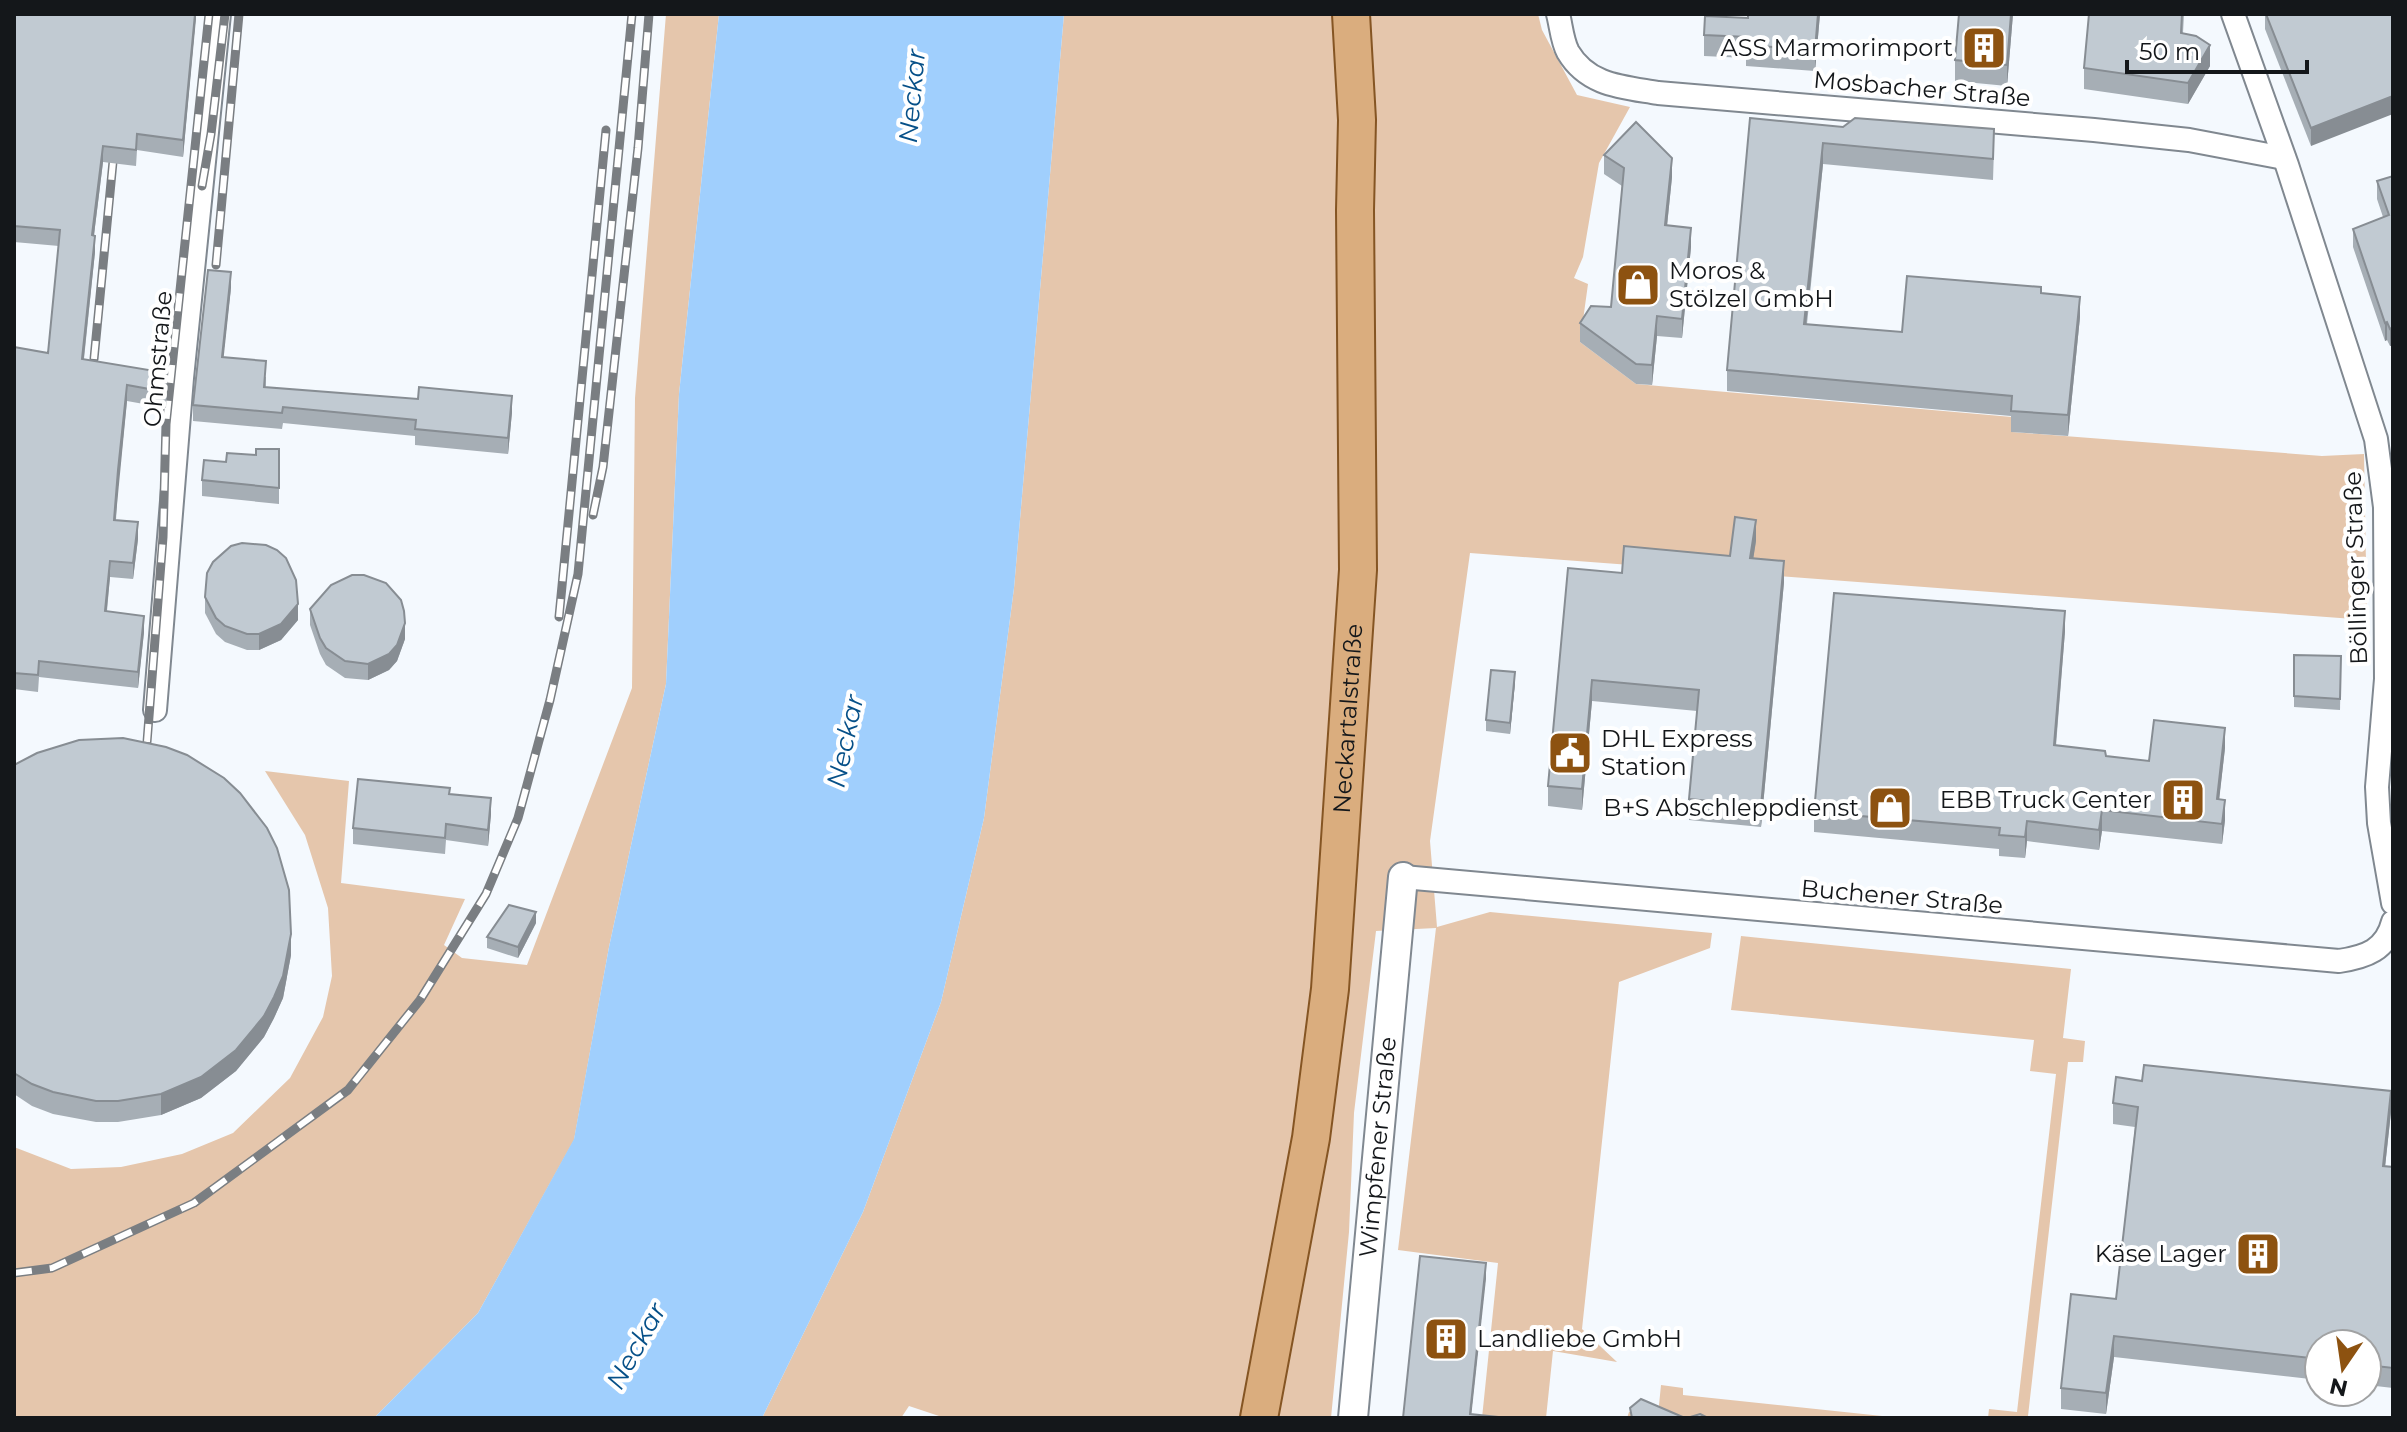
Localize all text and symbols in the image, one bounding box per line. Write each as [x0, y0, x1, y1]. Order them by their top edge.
building icon: ASS Marmorimport [1960, 24, 2008, 72]
scale bar [2127, 24, 2307, 74]
place label: ASS Marmorimport [1721, 33, 1953, 62]
text: 50 m [2139, 37, 2200, 66]
water label: Neckar [892, 47, 932, 144]
street label: Mosbacher Straße [1812, 65, 2032, 112]
place label: Moros & Stölzel GmbH [1669, 256, 1834, 313]
shop icon: Moros & Stölzel GmbH [1614, 261, 1662, 309]
street label: Ohmstraße [137, 290, 178, 428]
street label: Böllinger Straße [2338, 471, 2373, 665]
street label: Neckartalstraße [1327, 623, 1368, 815]
water label: Neckar [820, 691, 871, 790]
place label: DHL Express Station [1601, 724, 1753, 781]
public building icon: DHL Express Station [1546, 729, 1594, 777]
building icon: EBB Truck Center [2159, 776, 2207, 824]
shop icon: B+S Abschleppdienst [1866, 784, 1914, 832]
place label: EBB Truck Center [1940, 785, 2152, 814]
place label: B+S Abschleppdienst [1603, 793, 1859, 822]
street label: Buchener Straße [1800, 873, 2004, 920]
street label: Wimpfener Straße [1353, 1036, 1402, 1259]
building icon: Käse Lager [2234, 1230, 2282, 1278]
place label: Käse Lager [2095, 1239, 2227, 1268]
water label: Neckar [599, 1297, 673, 1395]
building icon: Landliebe GmbH [1422, 1315, 1470, 1363]
place label: Landliebe GmbH [1477, 1324, 1682, 1353]
north arrow [2303, 1328, 2383, 1408]
text: N [2327, 1372, 2350, 1402]

